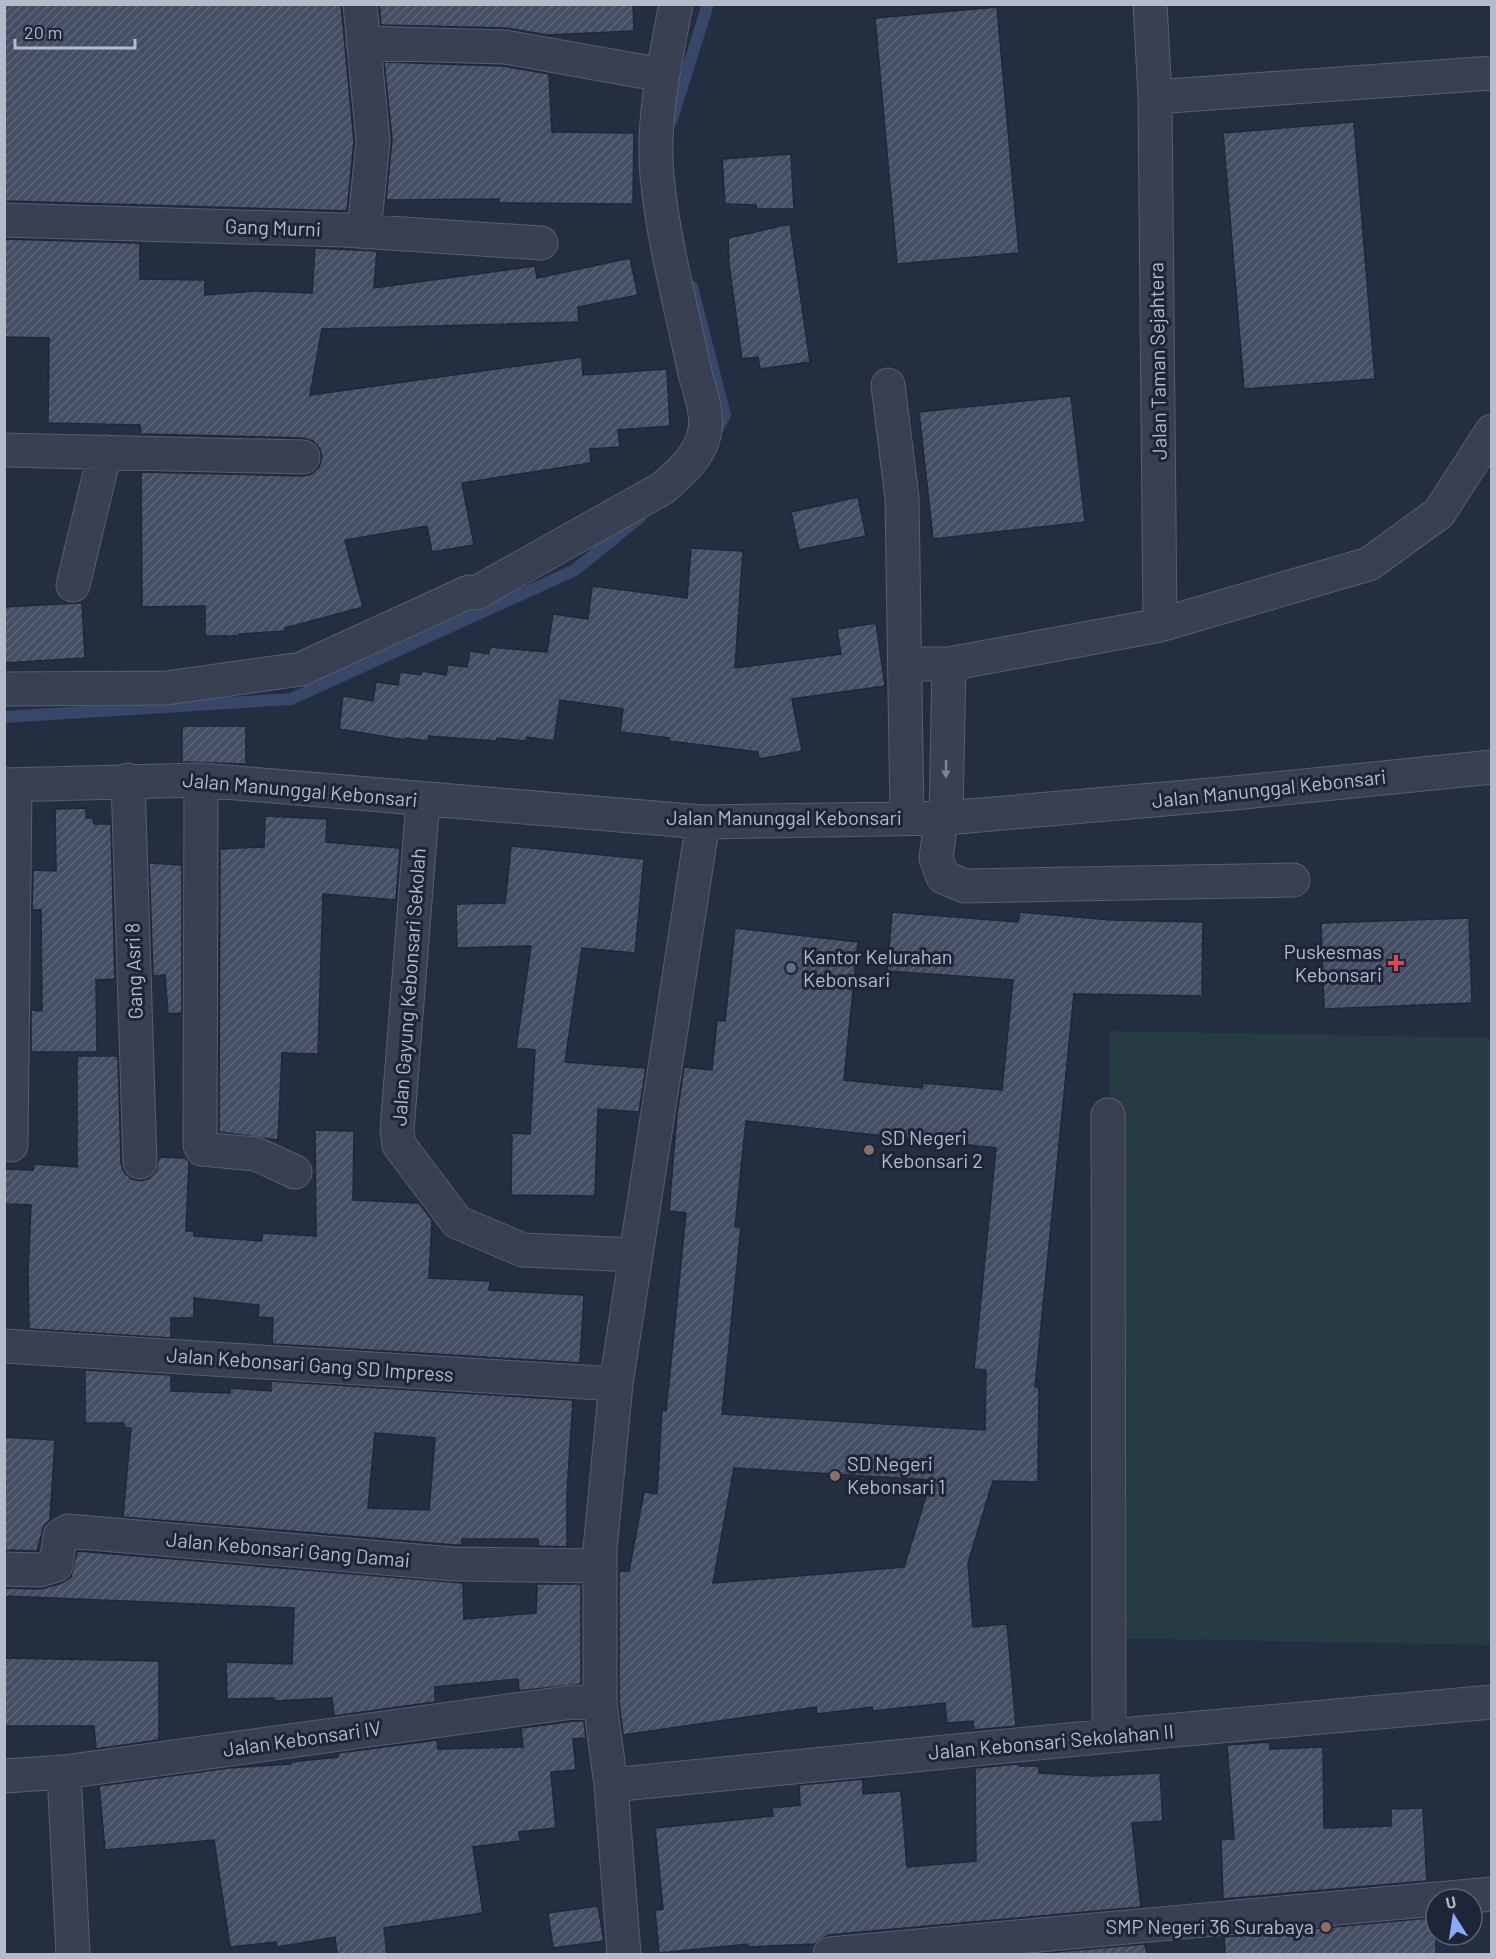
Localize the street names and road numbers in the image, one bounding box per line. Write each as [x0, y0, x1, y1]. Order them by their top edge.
street label: Gang Murni [225, 213, 321, 241]
street label: Jalan Taman Sejahtera [1143, 262, 1171, 460]
street label: Jalan Manunggal Kebonsari [1150, 764, 1387, 812]
street label: Jalan Manunggal Kebonsari [182, 767, 419, 811]
street label: Jalan Manunggal Kebonsari [666, 805, 902, 829]
street label: Jalan Gayung Kebonsari Sekolah [386, 847, 430, 1127]
street label: Gang Asri 8 [119, 922, 147, 1020]
street label: Jalan Kebonsari Gang SD Impress [166, 1342, 454, 1386]
street label: Jalan Kebonsari Gang Damai [165, 1526, 411, 1572]
street label: Jalan Kebonsari IV [221, 1715, 383, 1761]
street label: Jalan Kebonsari Sekolahan II [927, 1718, 1175, 1764]

